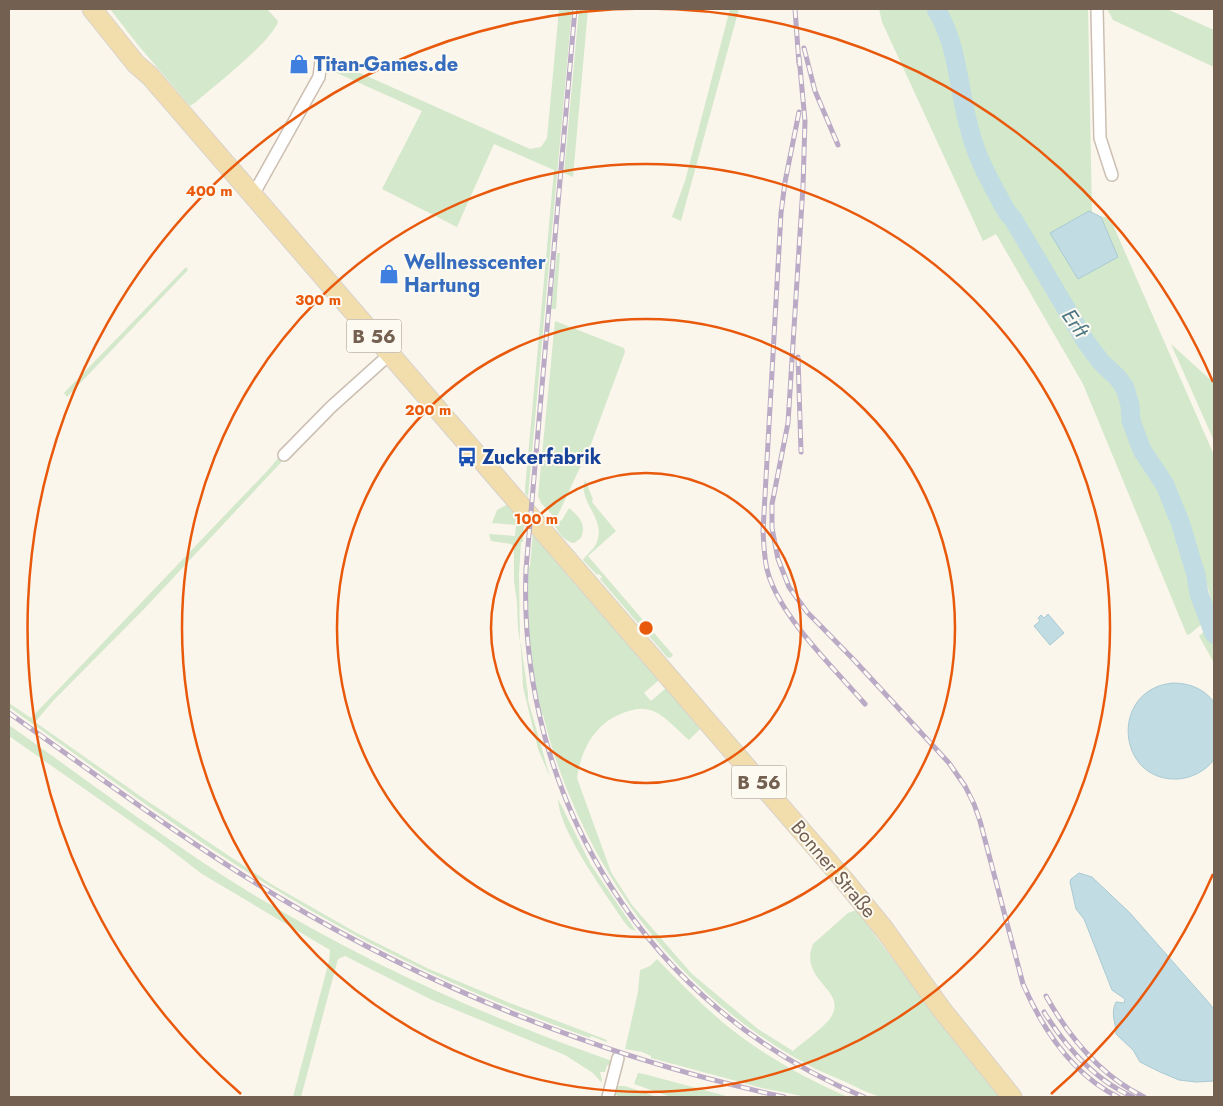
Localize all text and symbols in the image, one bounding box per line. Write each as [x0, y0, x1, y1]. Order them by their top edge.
place label: Titan-Games.de [314, 50, 458, 79]
shop icon: Titan-Games.de [288, 53, 310, 75]
text: 400 m [185, 180, 233, 202]
place label: Wellnesscenter Hartung [404, 248, 547, 300]
shop icon: Wellnesscenter Hartung [378, 263, 400, 285]
text: 300 m [295, 289, 341, 311]
water label: Erft [1054, 303, 1096, 344]
road number: B 56 [346, 320, 402, 352]
text: 200 m [405, 399, 451, 421]
place label: Zuckerfabrik [482, 443, 602, 472]
bus stop icon: Zuckerfabrik [456, 446, 478, 468]
text: 100 m [514, 508, 558, 530]
centre of rings [637, 619, 655, 637]
road number: B 56 [732, 766, 786, 799]
street label: Bonner Straße [784, 814, 883, 925]

